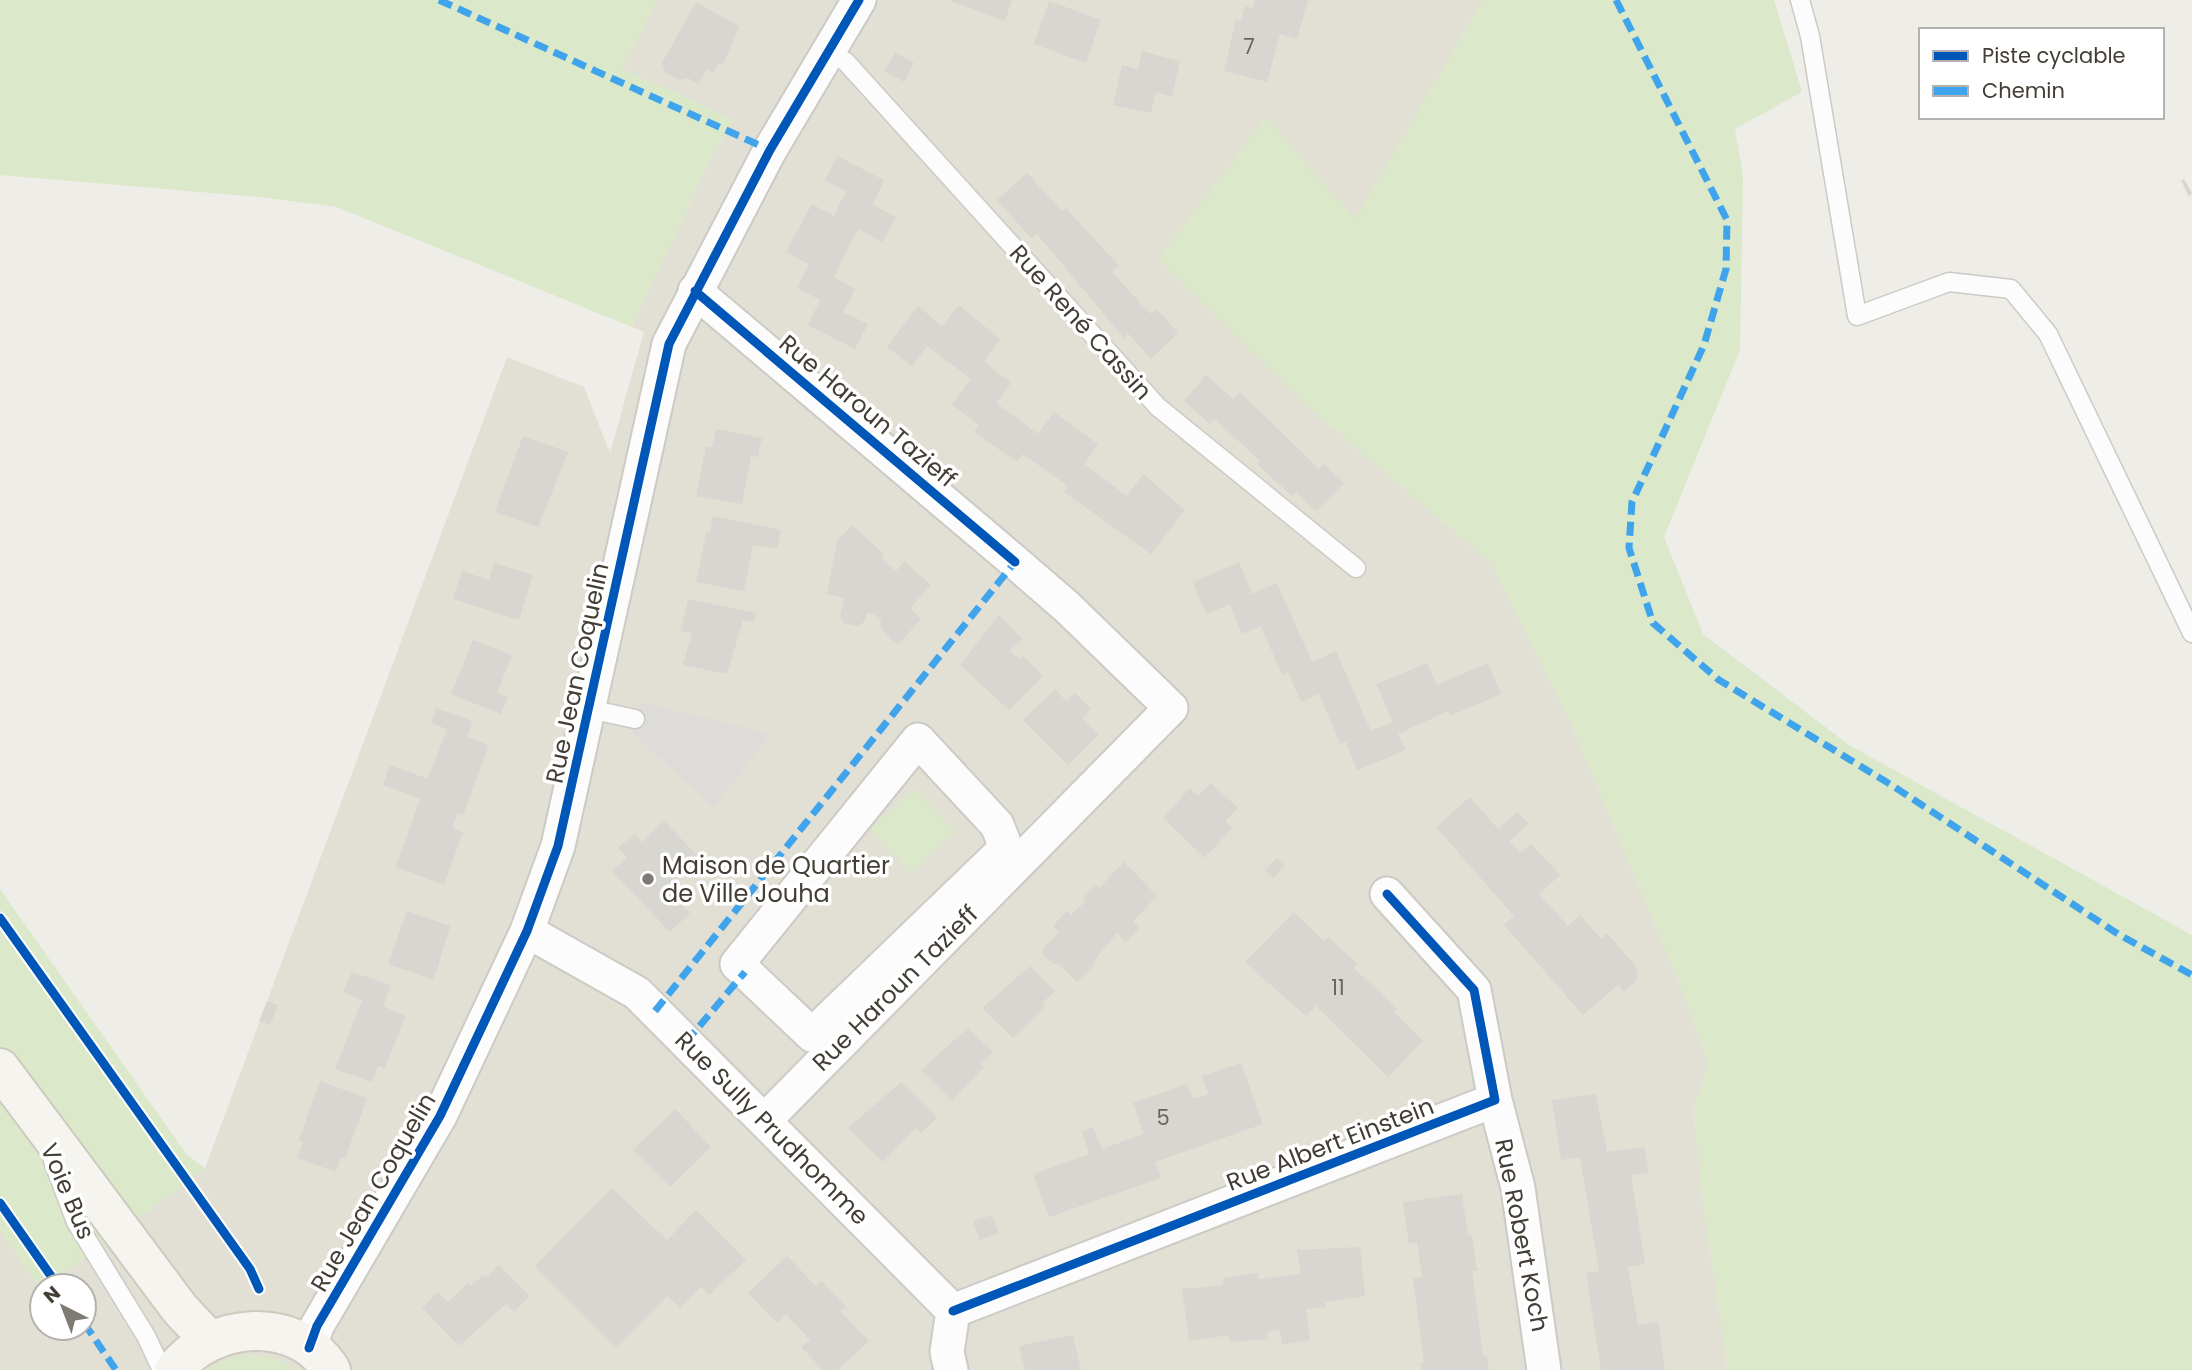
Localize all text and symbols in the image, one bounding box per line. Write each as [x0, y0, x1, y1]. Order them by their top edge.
legend [1919, 28, 2164, 119]
house number: 7 [1243, 32, 1255, 61]
text: Piste cyclable [1982, 41, 2126, 70]
text: Chemin [1982, 76, 2065, 105]
street label: Rue René Cassin [1002, 237, 1160, 407]
street label: Rue Haroun Tazieff [772, 327, 964, 495]
street label: Rue Jean Coquelin [538, 560, 616, 786]
place label: Maison de Quartier de Ville Jouha [662, 849, 890, 910]
marker: Maison de Quartier de Ville Jouha [640, 871, 656, 887]
street label: Rue Haroun Tazieff [805, 898, 985, 1078]
house number: 11 [1331, 973, 1345, 1002]
street label: Rue Sully Prudhomme [668, 1024, 876, 1232]
street label: Rue Jean Coquelin [303, 1087, 443, 1297]
street label: Rue Albert Einstein [1222, 1089, 1438, 1199]
house number: 5 [1156, 1103, 1170, 1132]
street label: Rue Robert Koch [1487, 1136, 1557, 1334]
street label: Voie Bus [33, 1138, 103, 1244]
north arrow [28, 1272, 98, 1342]
text: N [38, 1280, 66, 1310]

